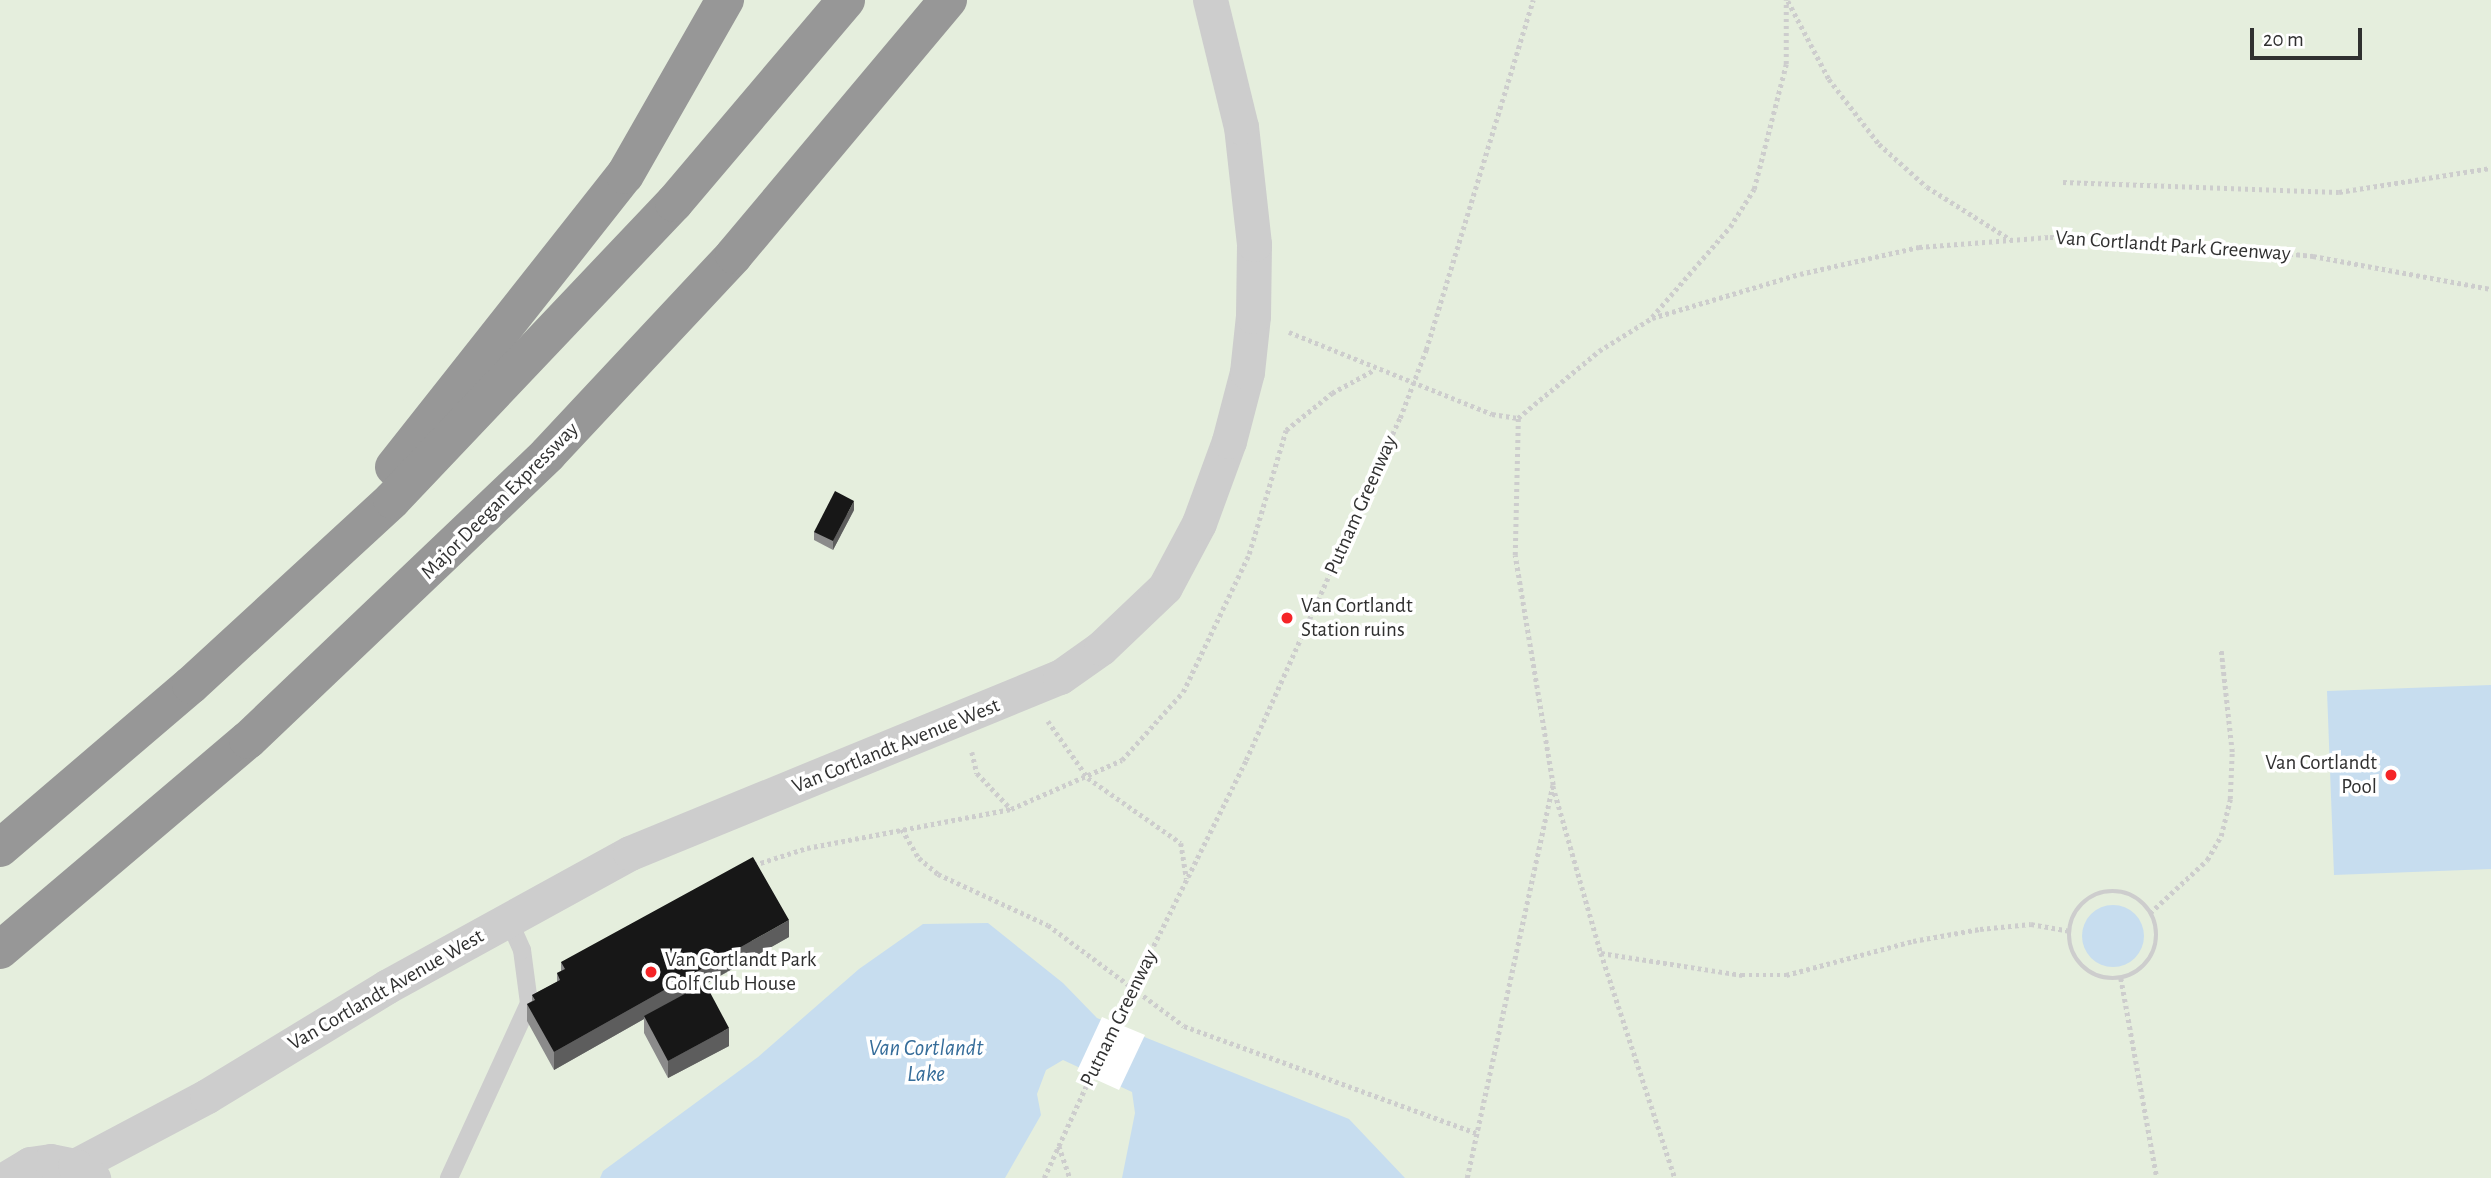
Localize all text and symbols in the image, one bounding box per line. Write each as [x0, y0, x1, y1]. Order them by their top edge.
scale bar [2253, 14, 2365, 58]
text: 20 m [2263, 29, 2304, 50]
street label: Van Cortlandt Park Greenway [2055, 225, 2291, 267]
street label: Major Deegan Expressway [416, 417, 584, 585]
street label: Putnam Greenway [1319, 432, 1403, 578]
place label: Van Cortlandt Station ruins [1301, 593, 1413, 643]
marker: Van Cortlandt Station ruins [1279, 610, 1295, 626]
street label: Van Cortlandt Avenue West [788, 693, 1004, 799]
place label: Van Cortlandt Pool [2265, 750, 2377, 800]
marker: Van Cortlandt Pool [2383, 767, 2399, 783]
street label: Van Cortlandt Avenue West [284, 924, 488, 1056]
street label: Putnam Greenway [1075, 945, 1163, 1091]
place label: Van Cortlandt Park Golf Club House [665, 947, 816, 997]
marker: Van Cortlandt Park Golf Club House [643, 964, 659, 980]
water label: Van Cortlandt Lake [868, 1035, 984, 1089]

